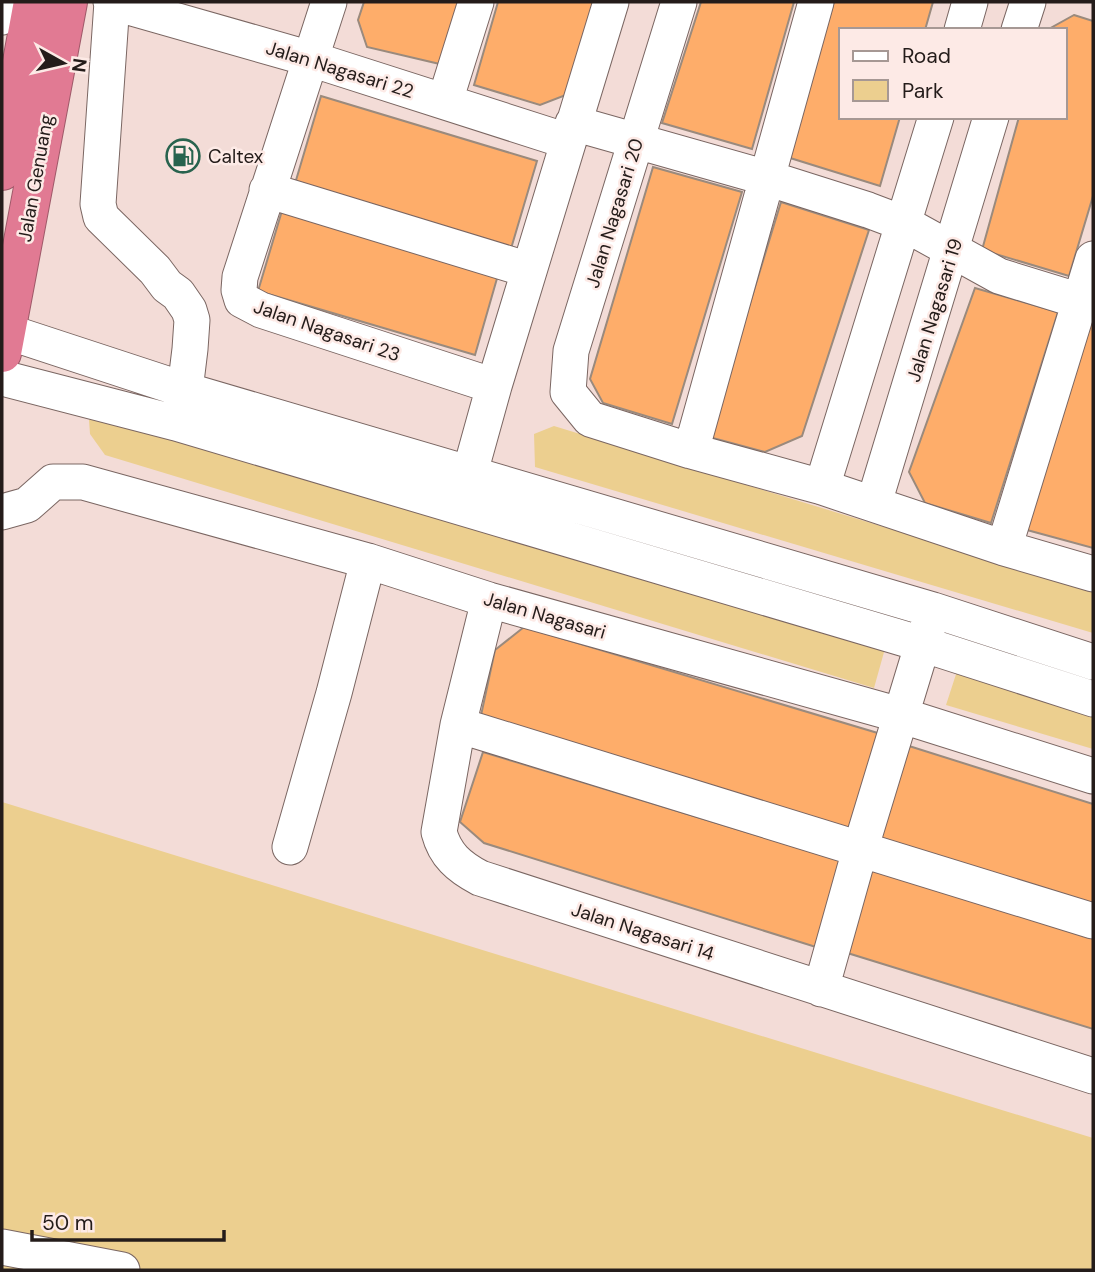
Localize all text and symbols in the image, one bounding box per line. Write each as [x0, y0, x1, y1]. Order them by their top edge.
north arrow [28, 28, 98, 98]
legend [839, 28, 1067, 119]
street label: Jalan Nagasari 22 [263, 35, 417, 104]
text: Road [902, 42, 951, 70]
text: N [66, 57, 93, 74]
text: Park [902, 77, 944, 105]
street label: Jalan Genuang [12, 112, 59, 244]
street label: Jalan Nagasari 20 [580, 135, 649, 291]
fuel station icon: Caltex [164, 137, 202, 175]
place label: Caltex [208, 144, 264, 169]
street label: Jalan Nagasari 19 [901, 235, 968, 385]
street label: Jalan Nagasari 23 [250, 294, 403, 367]
street label: Jalan Nagasari [481, 586, 609, 645]
street label: Jalan Nagasari 14 [568, 897, 717, 966]
scale bar [32, 1198, 224, 1242]
text: 50 m [42, 1209, 93, 1237]

